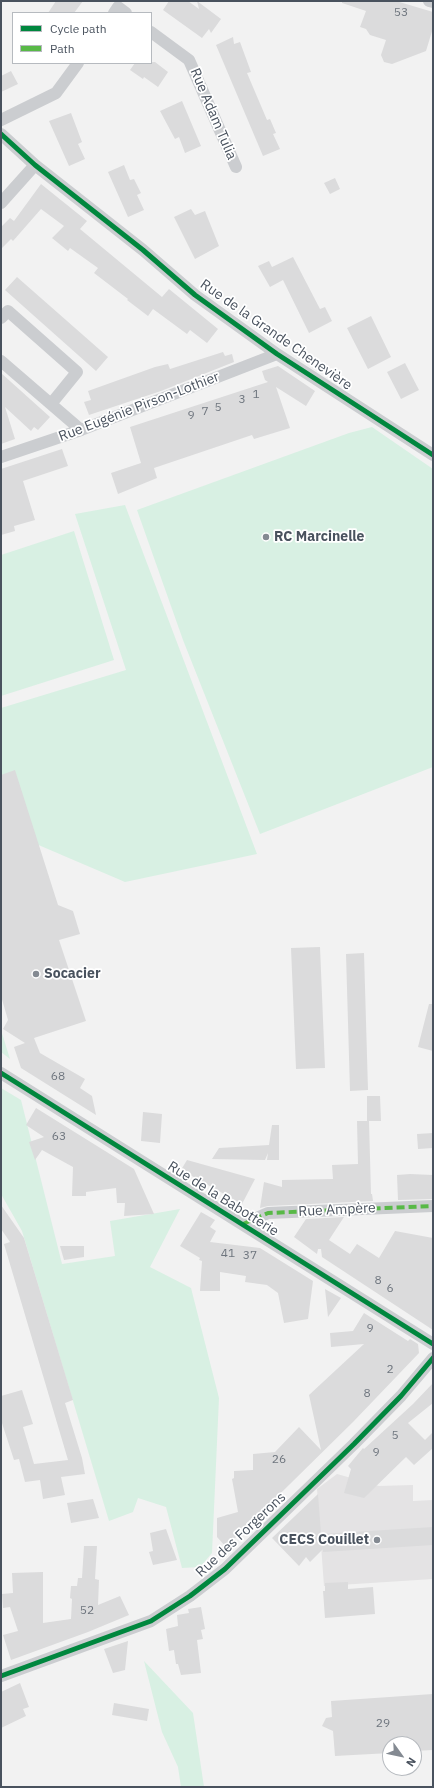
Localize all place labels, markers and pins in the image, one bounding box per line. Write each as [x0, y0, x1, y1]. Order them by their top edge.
place label: RC Marcinelle [274, 529, 364, 545]
marker: RC Marcinelle [261, 532, 271, 542]
place label: Socacier [44, 966, 101, 982]
marker: Socacier [31, 969, 41, 979]
place label: CECS Couillet [279, 1532, 369, 1548]
marker: CECS Couillet [372, 1535, 382, 1545]

